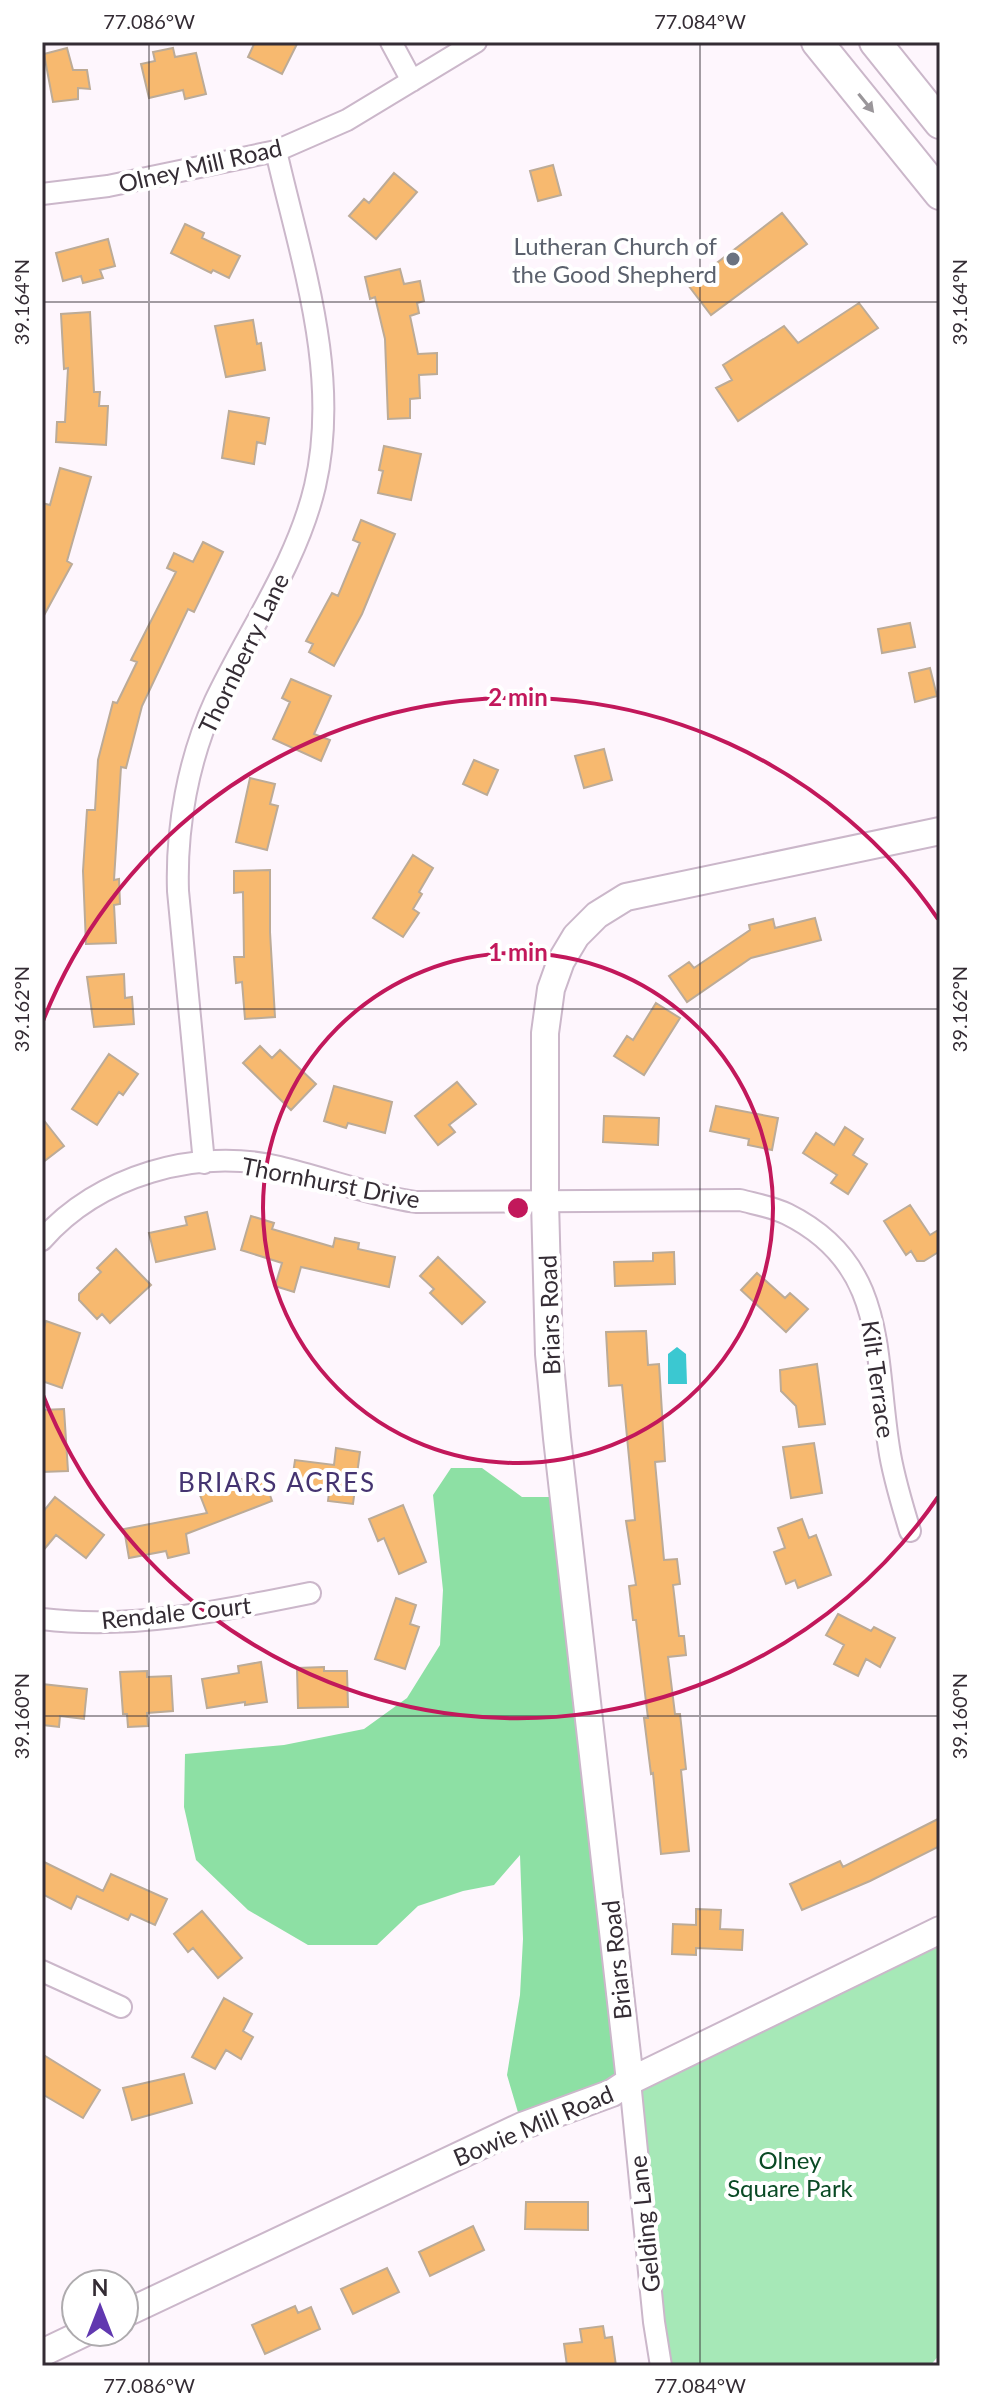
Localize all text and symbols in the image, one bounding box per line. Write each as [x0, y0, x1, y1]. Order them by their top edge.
text: 77.086°W [103, 9, 195, 33]
text: 77.084°W [654, 9, 746, 33]
one-way arrow [857, 93, 873, 113]
street label: Olney Mill Road [115, 132, 285, 198]
place label: Lutheran Church of the Good Shepherd [512, 231, 718, 288]
marker: Lutheran Church of the Good Shepherd [724, 250, 742, 268]
text: 39.164°N [9, 259, 33, 345]
text: 39.164°N [947, 259, 971, 345]
street label: Thornberry Lane [192, 568, 294, 738]
text: 2 min [488, 682, 548, 711]
text: 1 min [488, 937, 548, 966]
text: 39.162°N [9, 966, 33, 1052]
text: 39.162°N [947, 966, 971, 1052]
street label: Thornhurst Drive [239, 1151, 423, 1213]
centre of rings [504, 1194, 532, 1222]
street label: Briars Road [532, 1254, 566, 1376]
street label: Kilt Terrace [856, 1318, 902, 1440]
district label: BRIARS ACRES [178, 1466, 376, 1498]
street label: Rendale Court [100, 1590, 253, 1634]
text: 39.160°N [9, 1673, 33, 1759]
text: 39.160°N [947, 1673, 971, 1759]
street label: Briars Road [595, 1899, 637, 2021]
street label: Bowie Mill Road [449, 2078, 617, 2172]
park label: Olney Square Park [727, 2145, 854, 2202]
street label: Gelding Lane [622, 2154, 666, 2294]
north arrow [60, 2268, 140, 2348]
text: N [92, 2274, 108, 2301]
text: 77.086°W [103, 2373, 195, 2397]
text: 77.084°W [654, 2373, 746, 2397]

